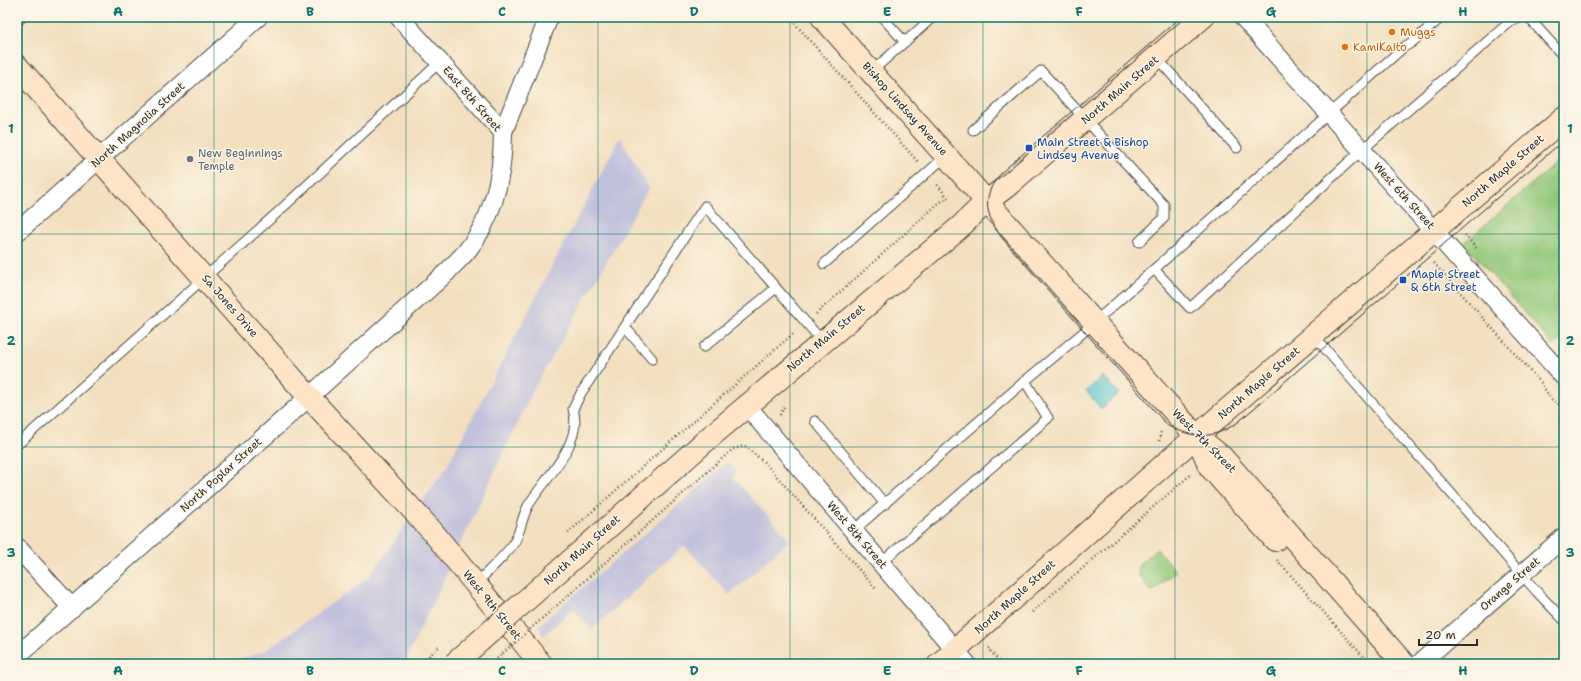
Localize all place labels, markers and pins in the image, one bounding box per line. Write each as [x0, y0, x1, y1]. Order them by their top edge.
place label: Muggs [1400, 25, 1436, 40]
marker: Muggs [1387, 27, 1397, 37]
place label: KamiKaito [1353, 40, 1407, 55]
marker: KamiKaito [1340, 42, 1350, 52]
place label: Main Street & Bishop Lindsey Avenue [1037, 135, 1149, 163]
marker: Main Street & Bishop Lindsey Avenue [1024, 143, 1034, 153]
place label: New Beginnings Temple [198, 146, 283, 174]
marker: New Beginnings Temple [185, 154, 195, 164]
place label: Maple Street & 6th Street [1411, 267, 1480, 295]
marker: Maple Street & 6th Street [1398, 275, 1408, 285]

